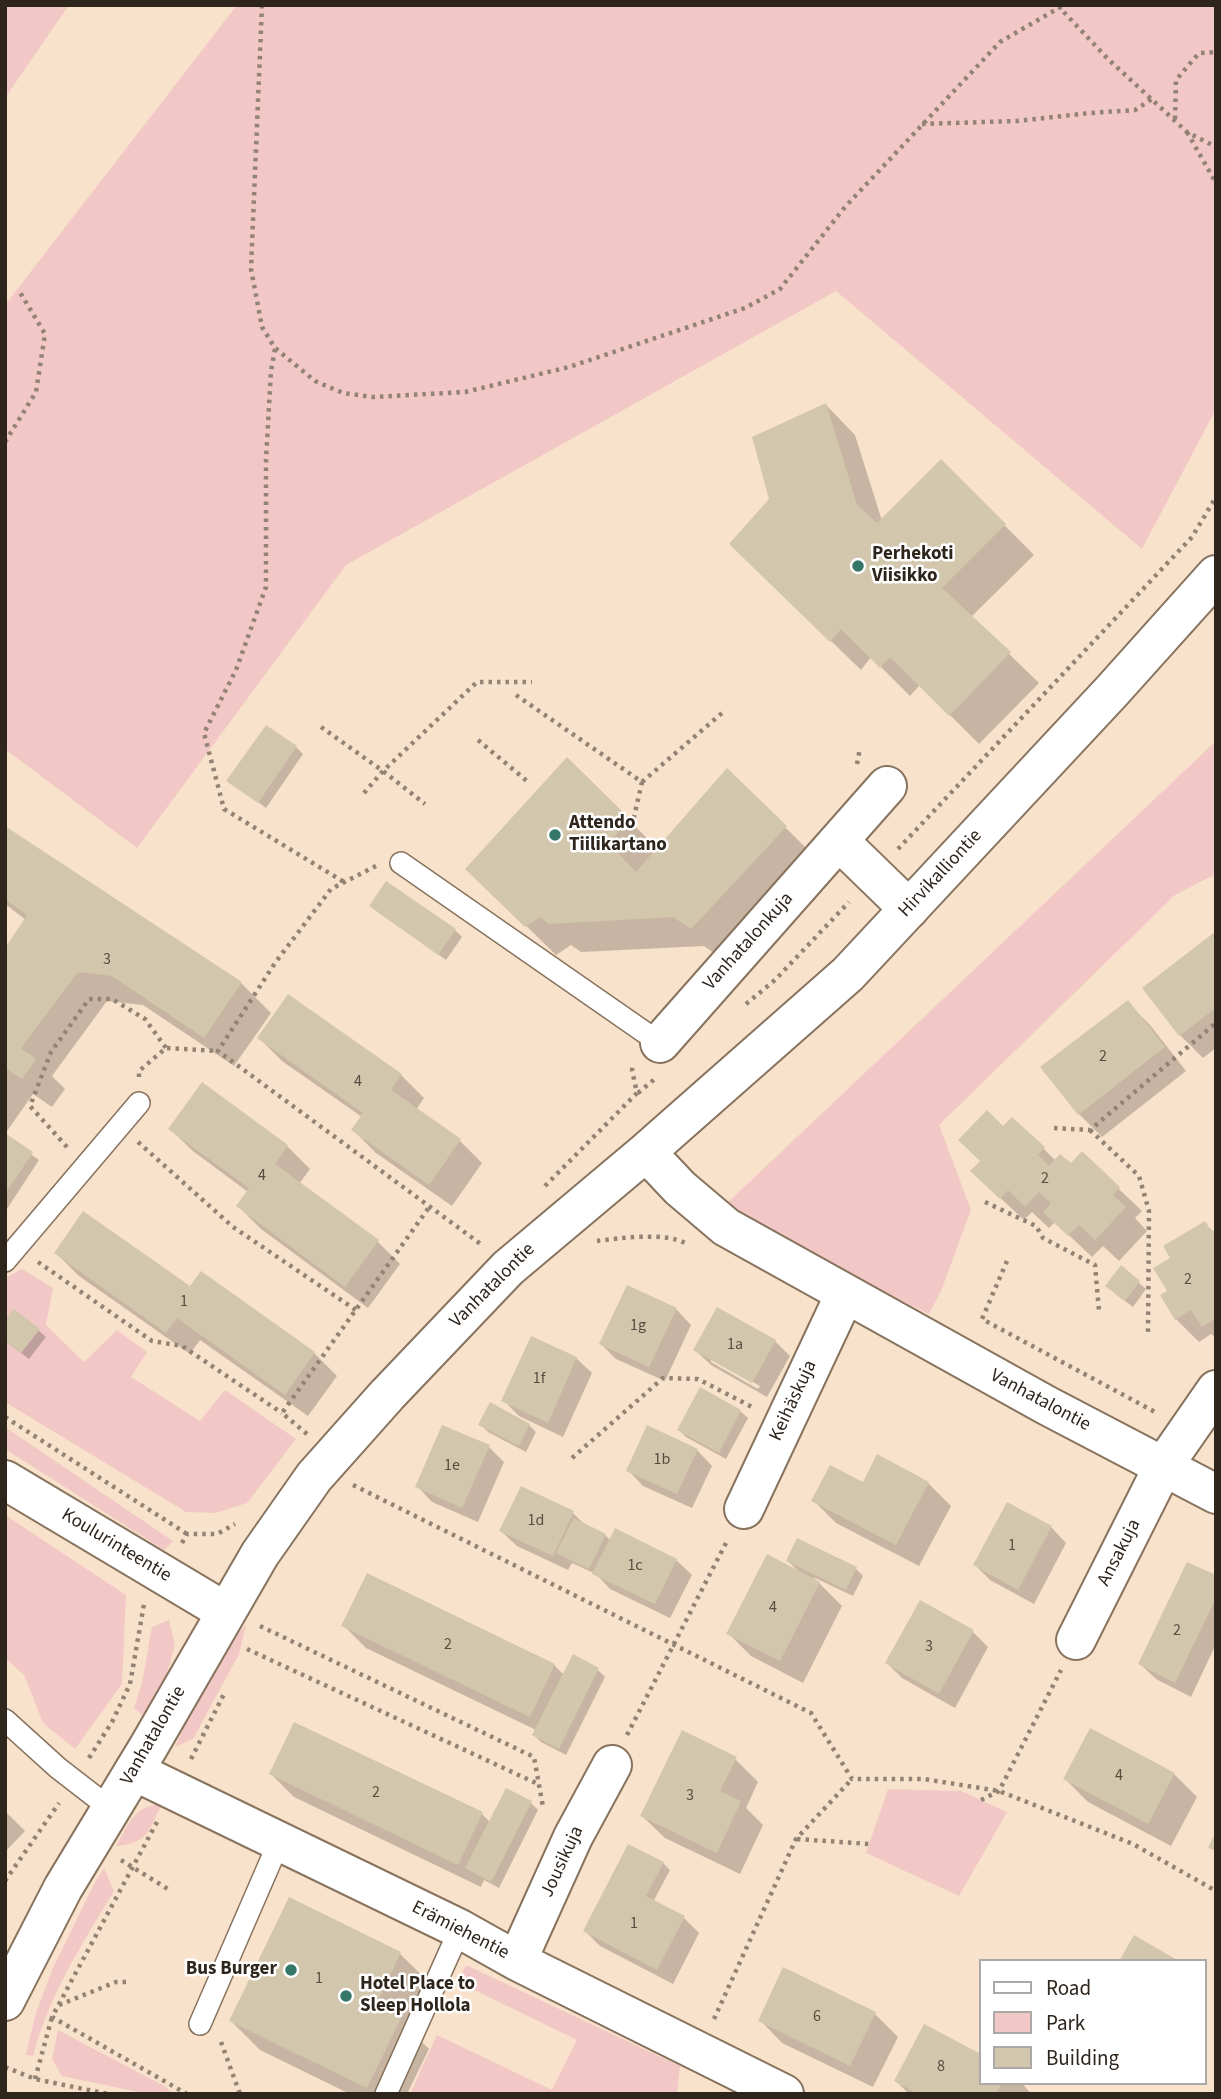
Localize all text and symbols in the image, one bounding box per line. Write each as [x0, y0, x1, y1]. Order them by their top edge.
place label: Perhekoti Viisikko [872, 544, 953, 588]
marker: Perhekoti Viisikko [850, 558, 866, 574]
place label: Attendo Tiilikartano [569, 813, 667, 857]
street label: Hirvikalliontie [894, 825, 988, 923]
marker: Attendo Tiilikartano [547, 827, 563, 843]
street label: Vanhatalonkuja [699, 888, 799, 996]
house number: 3 [103, 950, 111, 970]
house number: 2 [1099, 1047, 1107, 1067]
house number: 4 [354, 1072, 362, 1092]
house number: 4 [258, 1166, 266, 1186]
house number: 2 [1041, 1169, 1049, 1189]
street label: Vanhatalontie [446, 1239, 540, 1333]
house number: 2 [1184, 1270, 1192, 1290]
house number: 1 [180, 1292, 188, 1312]
house number: 1g [630, 1316, 646, 1336]
house number: 1a [727, 1335, 743, 1355]
street label: Keihäskuja [765, 1357, 823, 1445]
street label: Vanhatalontie [986, 1365, 1094, 1437]
house number: 1f [533, 1369, 545, 1389]
house number: 1b [654, 1450, 670, 1470]
house number: 1e [444, 1456, 460, 1476]
street label: Koulurinteentie [57, 1504, 175, 1588]
house number: 1d [528, 1511, 544, 1531]
street label: Ansakuja [1093, 1516, 1147, 1590]
house number: 1 [1008, 1536, 1016, 1556]
house number: 1c [627, 1556, 643, 1576]
house number: 4 [769, 1598, 777, 1618]
house number: 2 [1173, 1621, 1181, 1641]
house number: 2 [444, 1635, 452, 1655]
house number: 3 [925, 1637, 933, 1657]
street label: Vanhatalontie [116, 1682, 192, 1790]
house number: 4 [1115, 1766, 1123, 1786]
house number: 2 [372, 1783, 380, 1803]
house number: 3 [686, 1786, 694, 1806]
street label: Jousikuja [537, 1823, 589, 1901]
street label: Erämiehentie [407, 1897, 513, 1965]
house number: 1 [630, 1914, 638, 1934]
place label: Bus Burger [186, 1959, 277, 1981]
legend [979, 1959, 1207, 2085]
marker: Bus Burger [283, 1962, 299, 1978]
house number: 1 [315, 1969, 323, 1989]
text: Road [1046, 1973, 1091, 2003]
place label: Hotel Place to Sleep Hollola [360, 1974, 475, 2018]
marker: Hotel Place to Sleep Hollola [338, 1988, 354, 2004]
house number: 6 [813, 2007, 821, 2027]
text: Park [1046, 2008, 1085, 2038]
text: Building [1046, 2043, 1119, 2073]
house number: 8 [937, 2057, 945, 2077]

